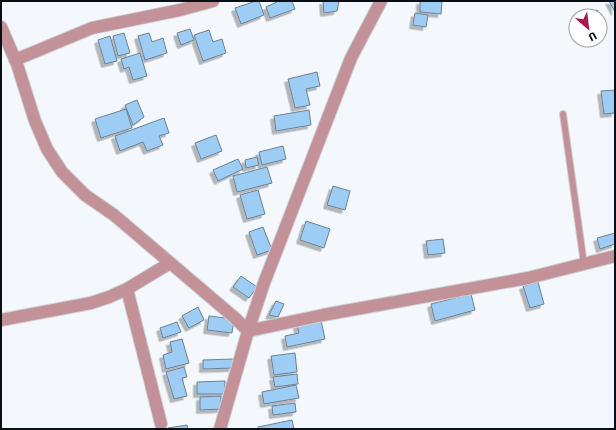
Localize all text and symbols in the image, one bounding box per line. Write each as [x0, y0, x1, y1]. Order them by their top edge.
north arrow [568, 8, 608, 48]
text: U [586, 29, 599, 44]

